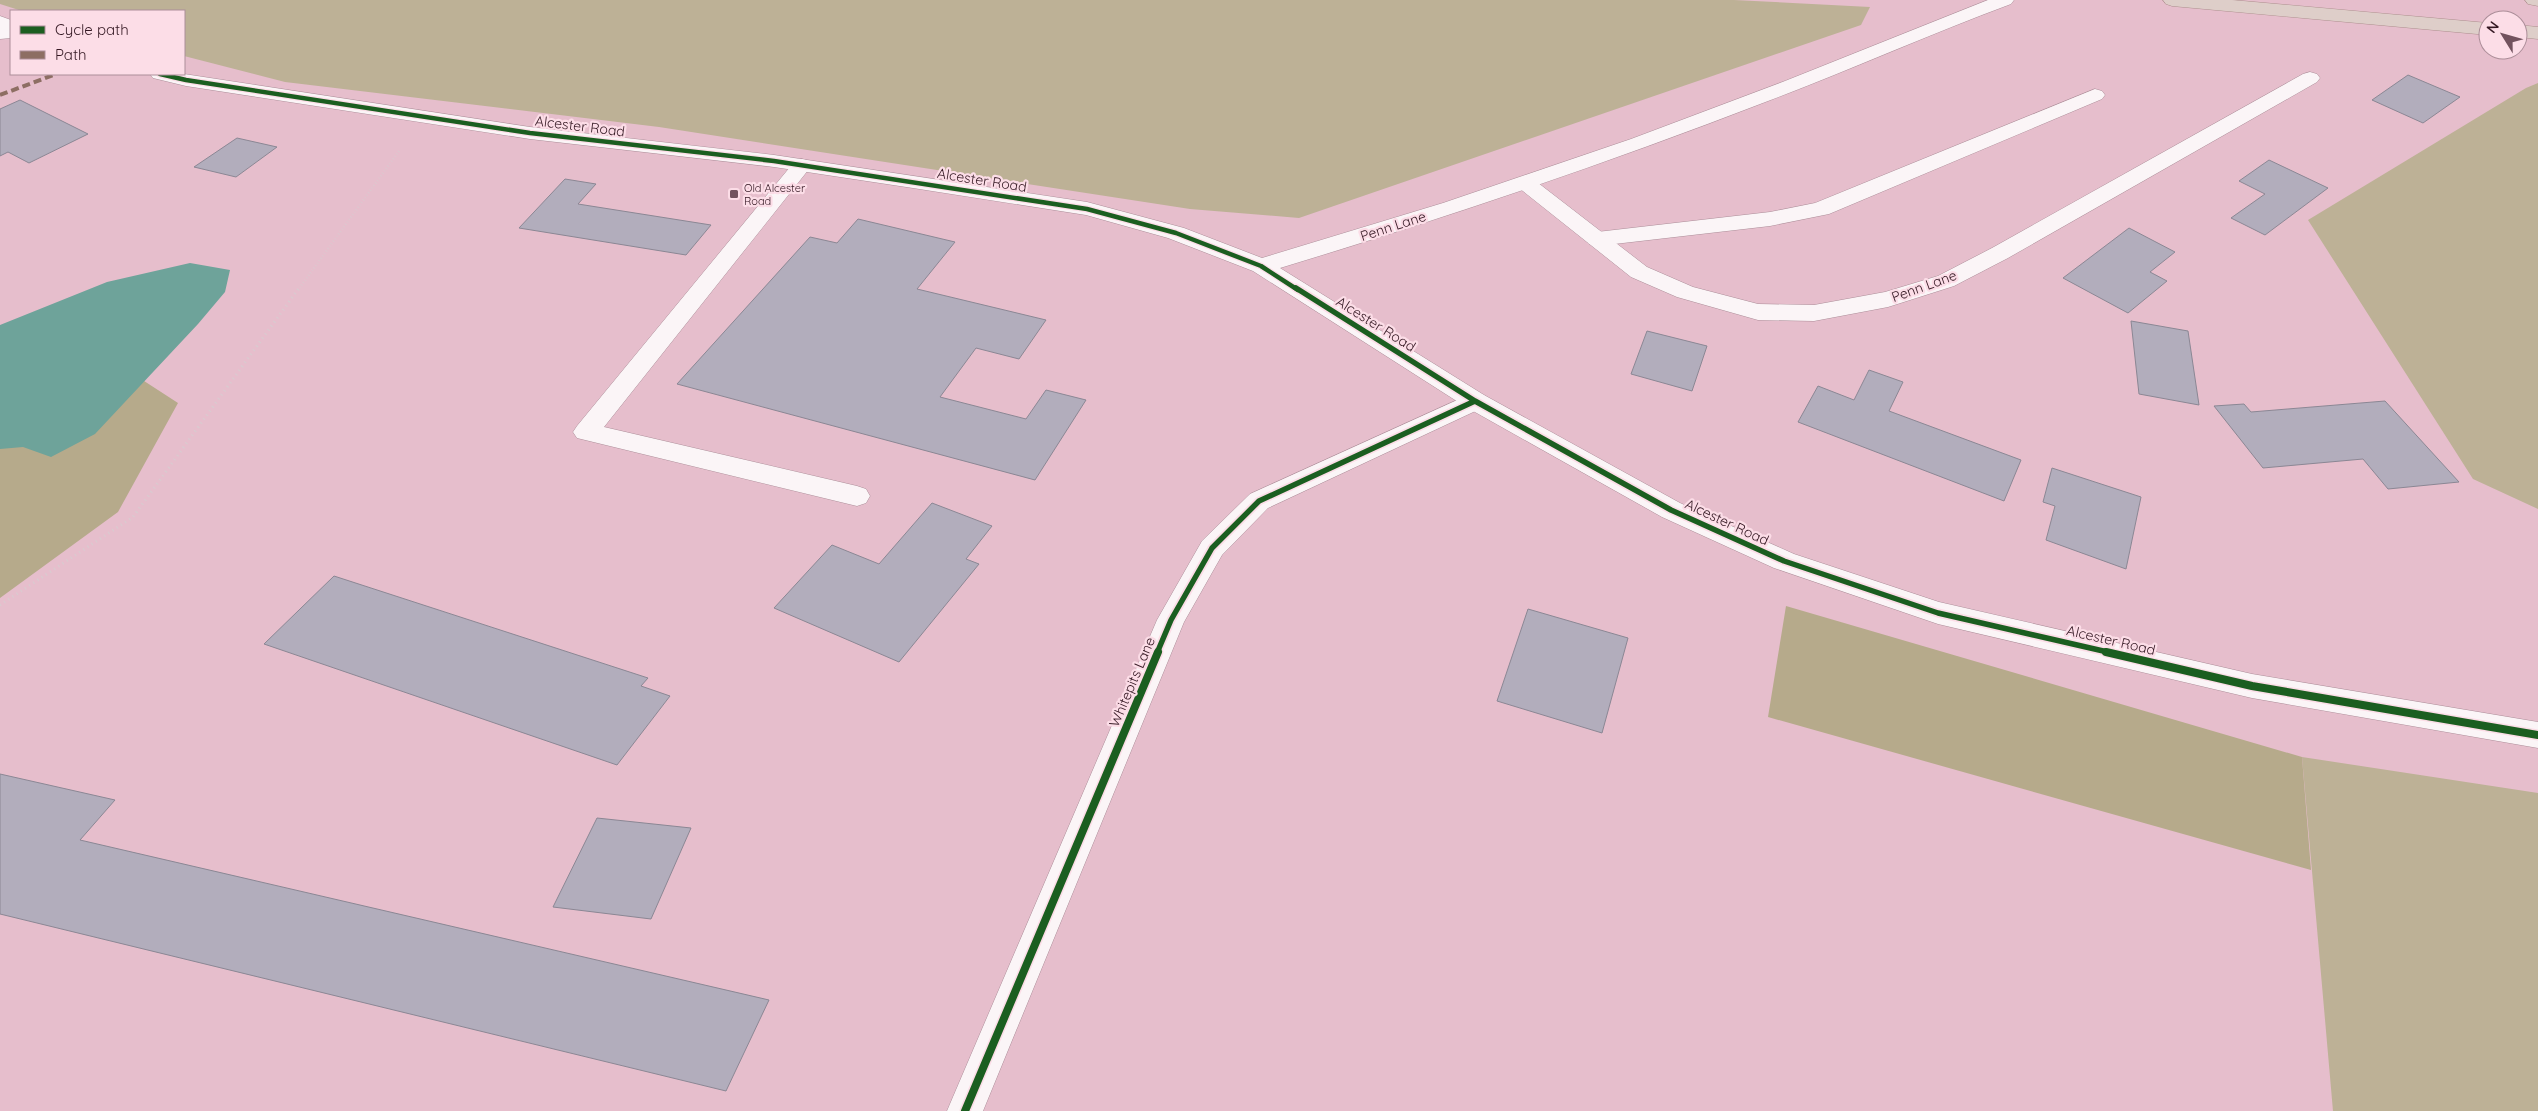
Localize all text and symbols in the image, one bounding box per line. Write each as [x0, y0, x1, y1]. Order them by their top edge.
legend [10, 10, 185, 75]
north arrow [2478, 10, 2528, 60]
text: N [2482, 18, 2503, 37]
text: Cycle path [55, 20, 129, 39]
text: Path [55, 45, 87, 64]
street label: Alcester Road [534, 112, 626, 140]
street label: Alcester Road [936, 164, 1028, 196]
place label: Old Alcester Road [744, 181, 806, 208]
marker: Old Alcester Road [728, 188, 740, 200]
street label: Penn Lane [1358, 207, 1428, 245]
street label: Penn Lane [1889, 266, 1959, 306]
street label: Alcester Road [1333, 292, 1419, 356]
street label: Alcester Road [1682, 495, 1772, 549]
street label: Alcester Road [2065, 621, 2157, 659]
street label: Whitepits Lane [1105, 634, 1159, 730]

